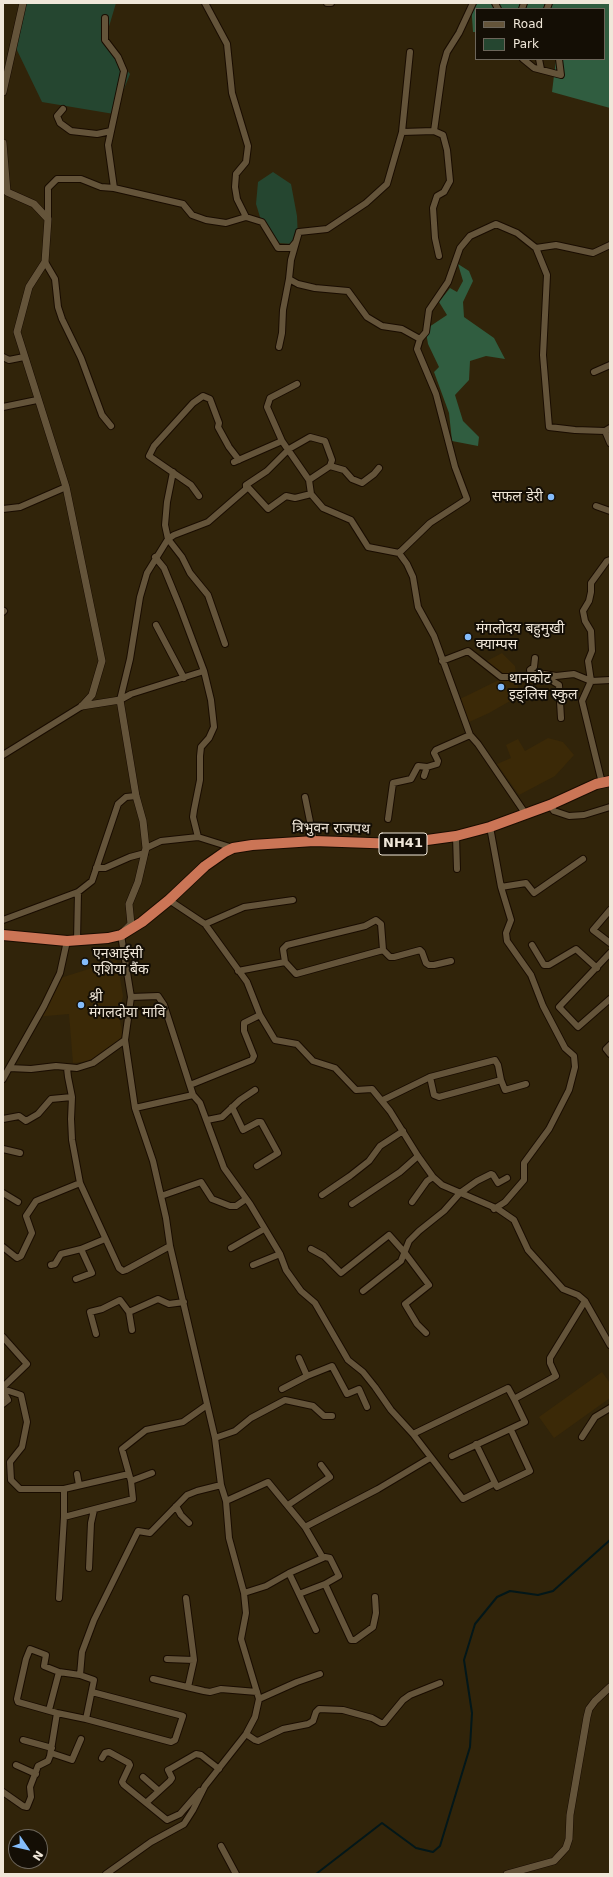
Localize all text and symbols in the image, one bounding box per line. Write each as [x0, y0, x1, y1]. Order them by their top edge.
legend [475, 8, 605, 60]
text: Road [513, 17, 543, 31]
text: Park [513, 37, 539, 51]
place label: सफल डेरी [492, 489, 543, 505]
marker: सफल डेरी [546, 492, 556, 502]
place label: मंगलोदय बहुमुखी क्याम्पस [476, 621, 564, 654]
marker: मंगलोदय बहुमुखी क्याम्पस [463, 632, 473, 642]
place label: थानकोट इङ्लिस स्कुल [509, 671, 578, 704]
marker: थानकोट इङ्लिस स्कुल [496, 682, 506, 692]
street label: त्रिभुवन राजपथ [292, 820, 370, 838]
road number: NH41 [379, 833, 427, 855]
place label: एनआईसी एशिया बैंक [93, 946, 149, 978]
marker: एनआईसी एशिया बैंक [80, 957, 90, 967]
place label: श्री मंगलदोया मावि [89, 989, 165, 1022]
marker: श्री मंगलदोया मावि [76, 1000, 86, 1010]
north arrow [8, 1829, 48, 1869]
text: N [30, 1848, 46, 1863]

